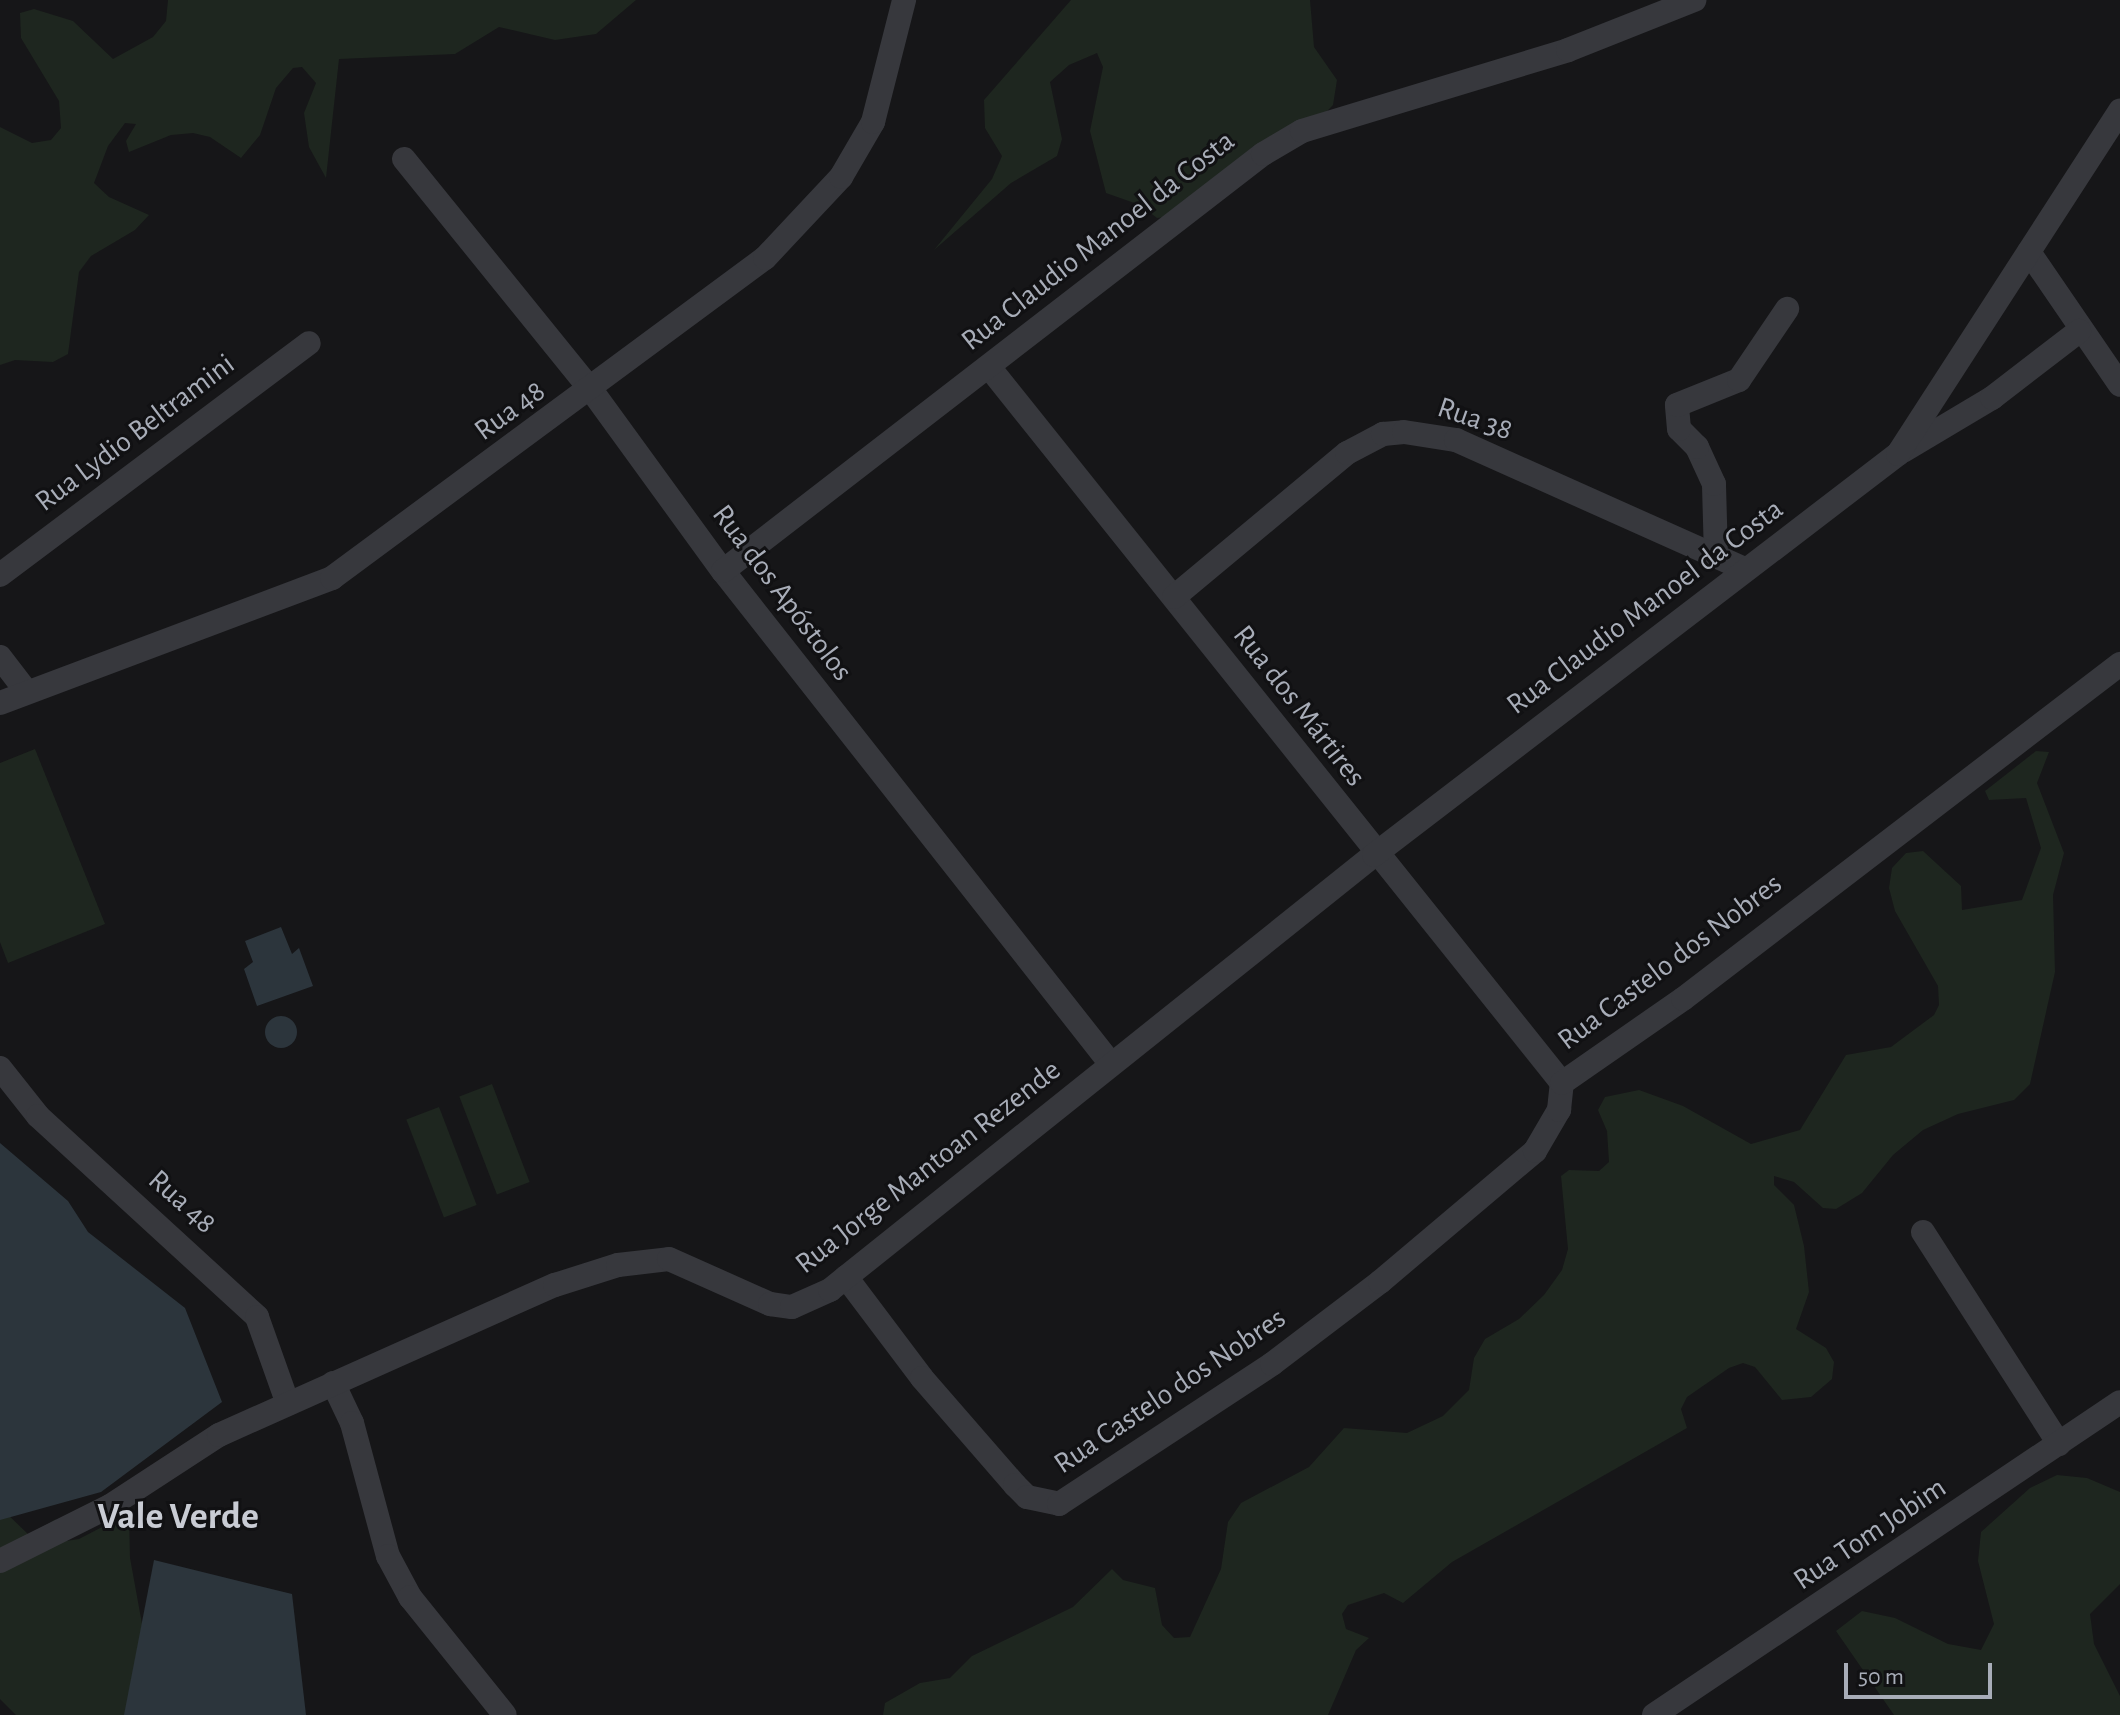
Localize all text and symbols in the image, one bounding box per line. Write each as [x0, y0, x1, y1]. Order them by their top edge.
street label: Rua Claudio Manoel da Costa [954, 123, 1242, 359]
street label: Rua Lydio Beltramini [28, 346, 242, 520]
street label: Rua 48 [468, 373, 552, 449]
street label: Rua 38 [1433, 389, 1517, 449]
street label: Rua Claudio Manoel da Costa [1500, 491, 1790, 723]
street label: Rua dos Apóstolos [704, 498, 860, 688]
street label: Rua dos Mártires [1225, 618, 1373, 794]
street label: Rua Castelo dos Nobres [1551, 866, 1789, 1058]
street label: Rua Jorge Mantoan Rezende [788, 1052, 1068, 1282]
street label: Rua 48 [141, 1162, 223, 1242]
street label: Rua Castelo dos Nobres [1047, 1300, 1293, 1482]
street label: Rua Tom Jobim [1787, 1470, 1953, 1598]
district label: Vale Verde [97, 1495, 259, 1541]
scale bar [1848, 1647, 1996, 1697]
text: 50 m [1858, 1665, 1904, 1689]

